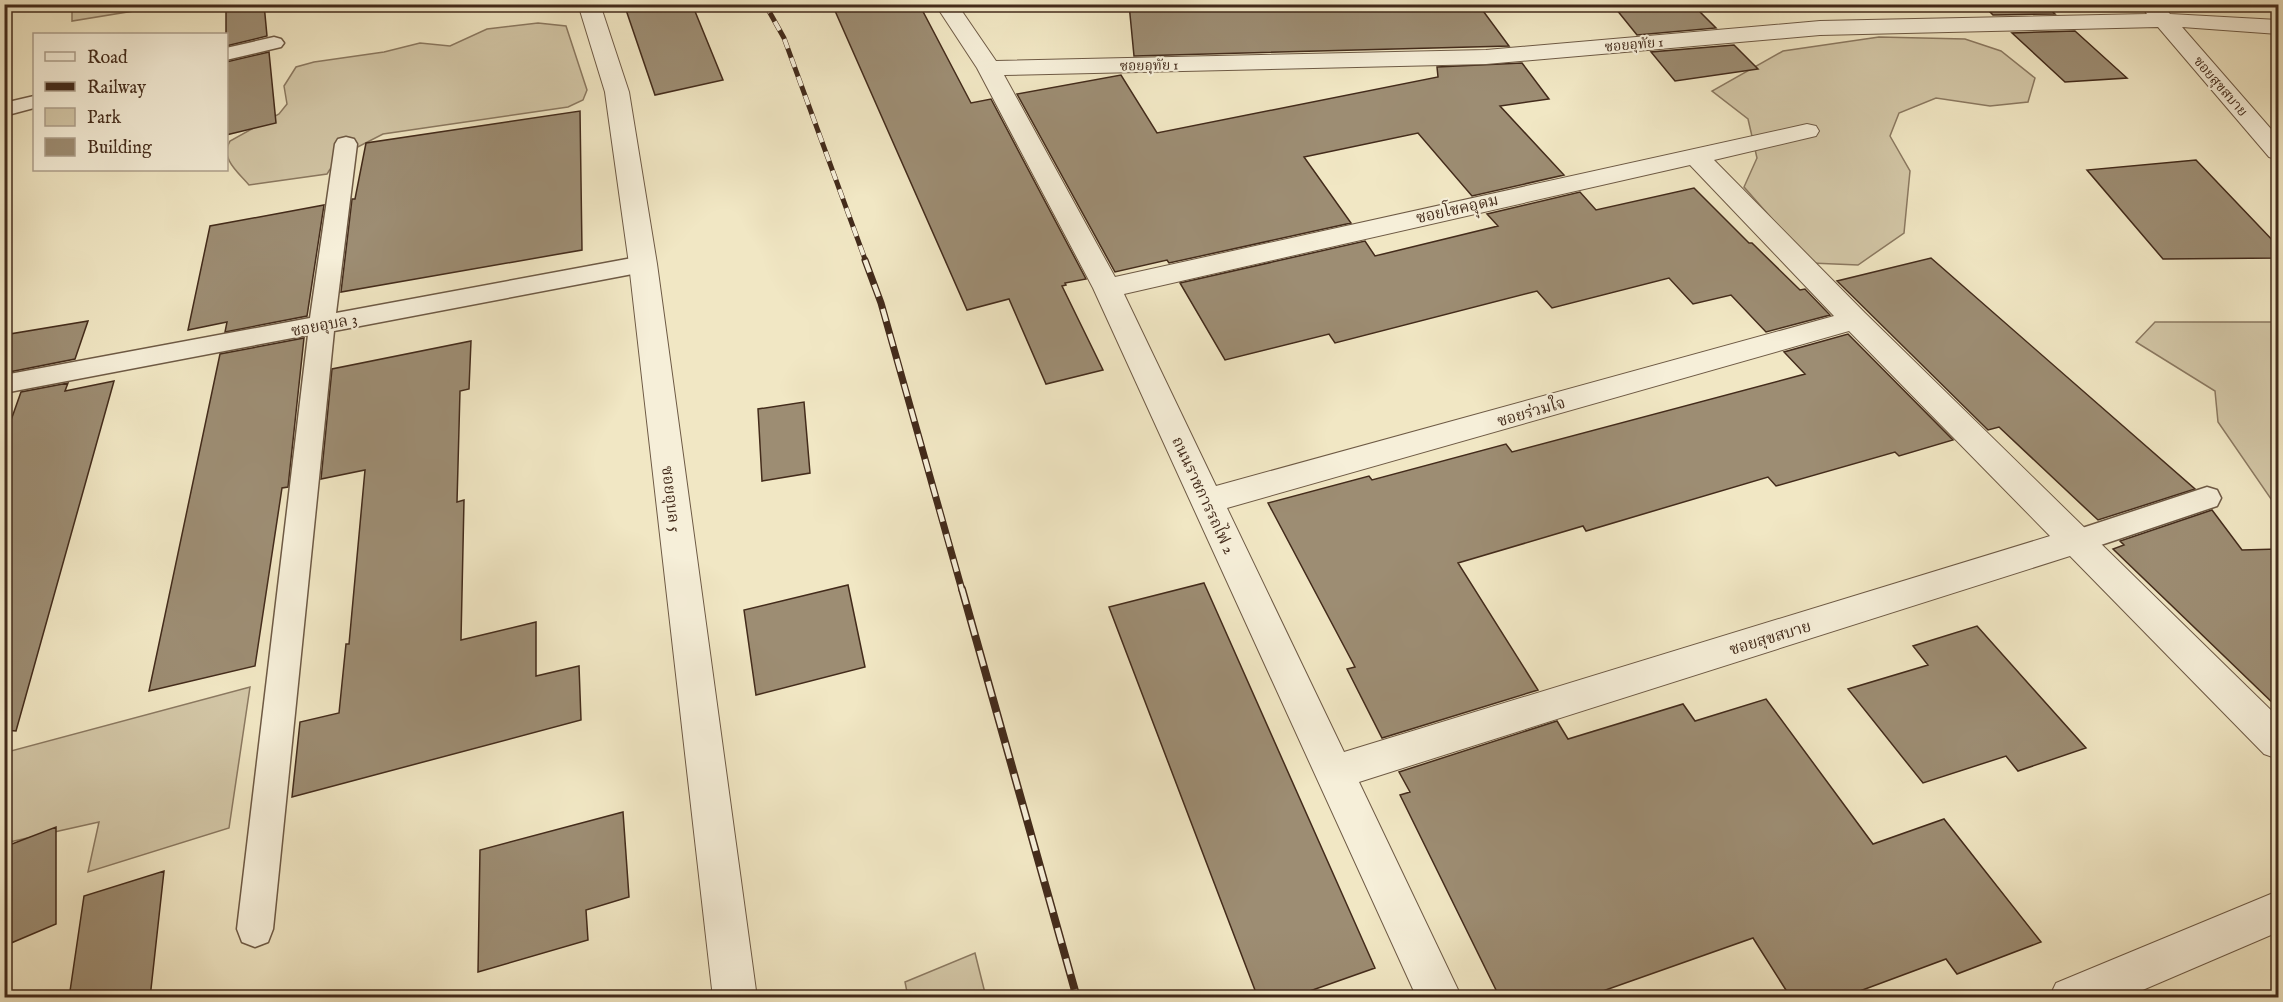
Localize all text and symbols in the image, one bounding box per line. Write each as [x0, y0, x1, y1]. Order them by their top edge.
legend [33, 33, 228, 171]
street label: ซอยอุทัย 1 [1604, 33, 1664, 57]
text: Road [87, 47, 128, 70]
street label: ซอยสุขสบาย [2189, 53, 2251, 121]
street label: ซอยอุทัย 1 [1119, 56, 1179, 76]
text: Railway [87, 77, 146, 100]
text: Park [87, 107, 122, 130]
text: Building [87, 137, 152, 160]
street label: ซอยโชคอุุดม [1414, 189, 1502, 233]
street label: ซอยอุบล 3 [290, 310, 359, 342]
street label: ซอยร่วมใจ [1495, 392, 1568, 432]
street label: ถนนราชการรถไฟ 2 [1166, 433, 1240, 558]
street label: ซอยอุบล 5 [656, 465, 684, 534]
street label: ซอยสุขสบาย [1727, 617, 1814, 661]

